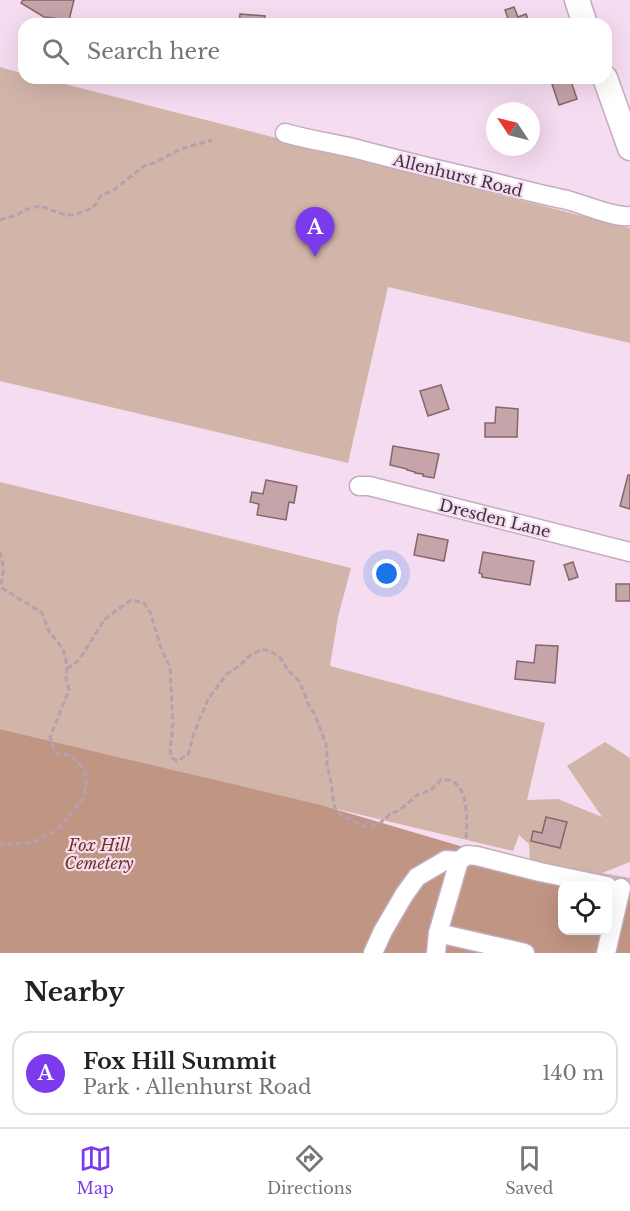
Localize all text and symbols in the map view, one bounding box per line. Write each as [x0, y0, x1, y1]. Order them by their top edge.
search box [18, 18, 612, 84]
icon: search [39, 35, 72, 68]
text: Search here [87, 38, 220, 65]
north arrow [486, 102, 540, 156]
street label: Allenhurst Road [390, 149, 525, 201]
pin: A [296, 208, 334, 257]
street label: Dresden Lane [437, 494, 553, 542]
your location [372, 559, 401, 588]
park label: Fox Hill Cemetery [65, 835, 134, 873]
map controls [558, 881, 612, 935]
button: locate [558, 881, 612, 935]
text: Nearby [24, 976, 125, 1008]
text: Fox Hill Summit [83, 1048, 276, 1075]
text: A [37, 1061, 54, 1085]
text: 140 m [542, 1061, 604, 1085]
text: Park · Allenhurst Road [83, 1075, 312, 1099]
tab: Map [77, 1142, 114, 1198]
tab: Directions [267, 1142, 352, 1198]
tab: Saved [505, 1142, 553, 1198]

